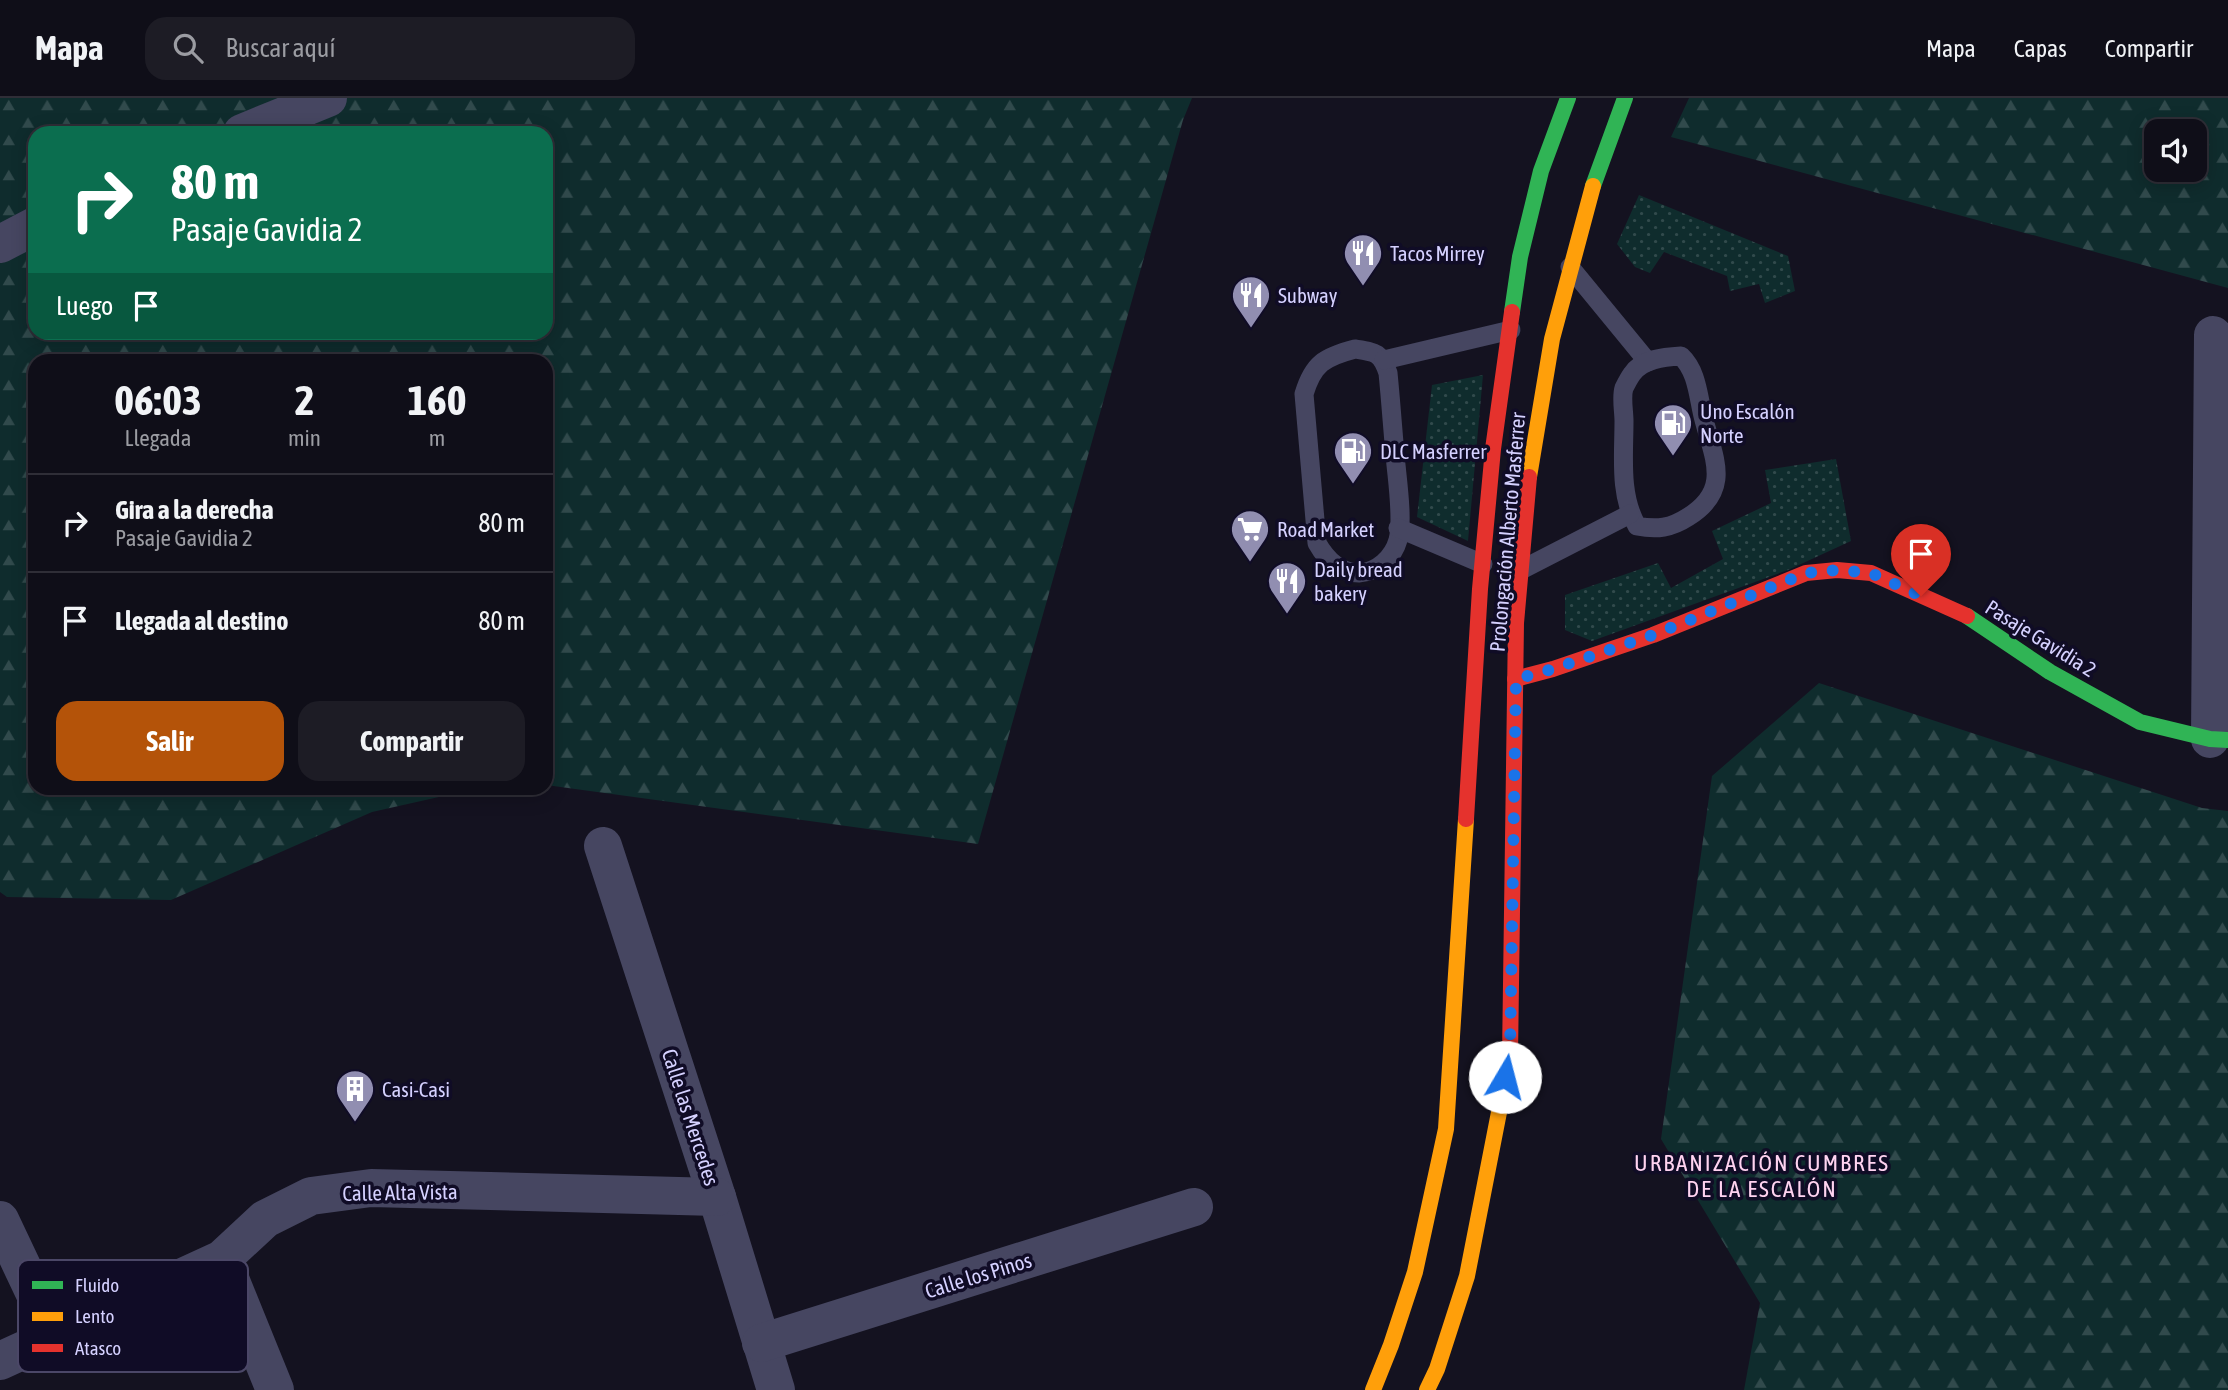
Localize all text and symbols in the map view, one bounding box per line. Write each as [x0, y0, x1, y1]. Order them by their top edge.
search box [145, 17, 635, 80]
text: Mapa [35, 29, 103, 67]
icon: search [169, 29, 207, 67]
text: Buscar aquí [225, 33, 335, 63]
text: Mapa [1926, 35, 1976, 62]
text: Capas [2014, 35, 2067, 62]
text: Compartir [2105, 35, 2193, 62]
map controls [2144, 119, 2207, 182]
button: sound [2144, 119, 2207, 182]
text: 80 m [171, 153, 259, 209]
icon: right [56, 154, 147, 245]
text: Pasaje Gavidia 2 [171, 211, 363, 248]
restaurant icon: Tacos Mirrey [1342, 232, 1384, 287]
place label: Tacos Mirrey [1390, 241, 1485, 265]
restaurant icon: Subway [1230, 274, 1272, 329]
place label: Subway [1278, 283, 1338, 307]
icon: arrive [127, 287, 165, 325]
text: Luego [56, 291, 113, 321]
text: 06:03 [114, 376, 202, 424]
text: 2 [295, 376, 314, 424]
text: 160 [407, 376, 467, 424]
place label: Uno Escalón Norte [1700, 399, 1795, 447]
fuel station icon: Uno Escalón Norte [1652, 402, 1694, 457]
street label: Prolongación Alberto Masferrer [1485, 410, 1529, 653]
text: Llegada [125, 425, 191, 451]
text: min [288, 425, 321, 451]
text: m [429, 425, 445, 451]
fuel station icon: DLC Masferrer [1332, 430, 1374, 485]
place label: DLC Masferrer [1380, 439, 1487, 463]
text: Gira a la derecha [115, 495, 274, 525]
icon: right [56, 504, 94, 542]
text: 80 m [478, 508, 525, 538]
supermarket icon: Road Market [1229, 508, 1271, 563]
place label: Road Market [1277, 517, 1374, 541]
pin [1891, 524, 1951, 596]
text: Pasaje Gavidia 2 [115, 525, 253, 551]
icon: arrive [1902, 535, 1940, 573]
place label: Daily bread bakery [1314, 557, 1403, 605]
restaurant icon: Daily bread bakery [1266, 560, 1308, 615]
street label: Pasaje Gavidia 2 [1981, 595, 2101, 681]
icon: arrive [56, 602, 94, 640]
text: Llegada al destino [115, 606, 288, 636]
text: 80 m [478, 606, 525, 636]
button: Salir [56, 701, 284, 781]
button: Compartir [298, 701, 525, 781]
position arrow [1468, 1040, 1542, 1114]
street label: Calle las Mercedes [658, 1046, 724, 1188]
building icon: Casi-Casi [334, 1068, 376, 1123]
place label: Casi-Casi [382, 1077, 450, 1101]
district label: URBANIZACIÓN CUMBRES DE LA ESCALÓN [1634, 1150, 1890, 1202]
street label: Calle Alta Vista [342, 1179, 458, 1205]
street label: Calle los Pinos [922, 1247, 1034, 1303]
legend [18, 1260, 248, 1372]
text: Fluido [75, 1274, 119, 1296]
text: Lento [75, 1305, 114, 1327]
text: Atasco [75, 1337, 121, 1359]

